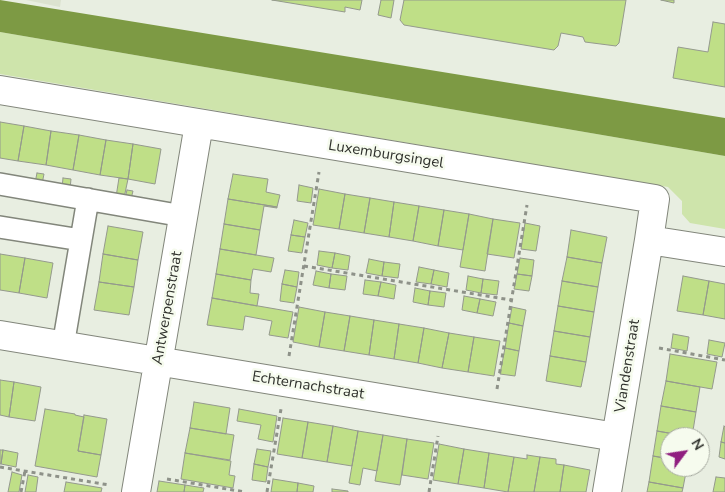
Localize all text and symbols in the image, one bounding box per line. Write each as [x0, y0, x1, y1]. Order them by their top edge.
street label: Luxemburgsingel [327, 137, 445, 173]
street label: Antwerpenstraat [149, 250, 187, 366]
street label: Viandenstraat [612, 318, 644, 414]
street label: Echternachstraat [251, 368, 365, 404]
north arrow [660, 427, 710, 477]
text: N [687, 435, 708, 454]

